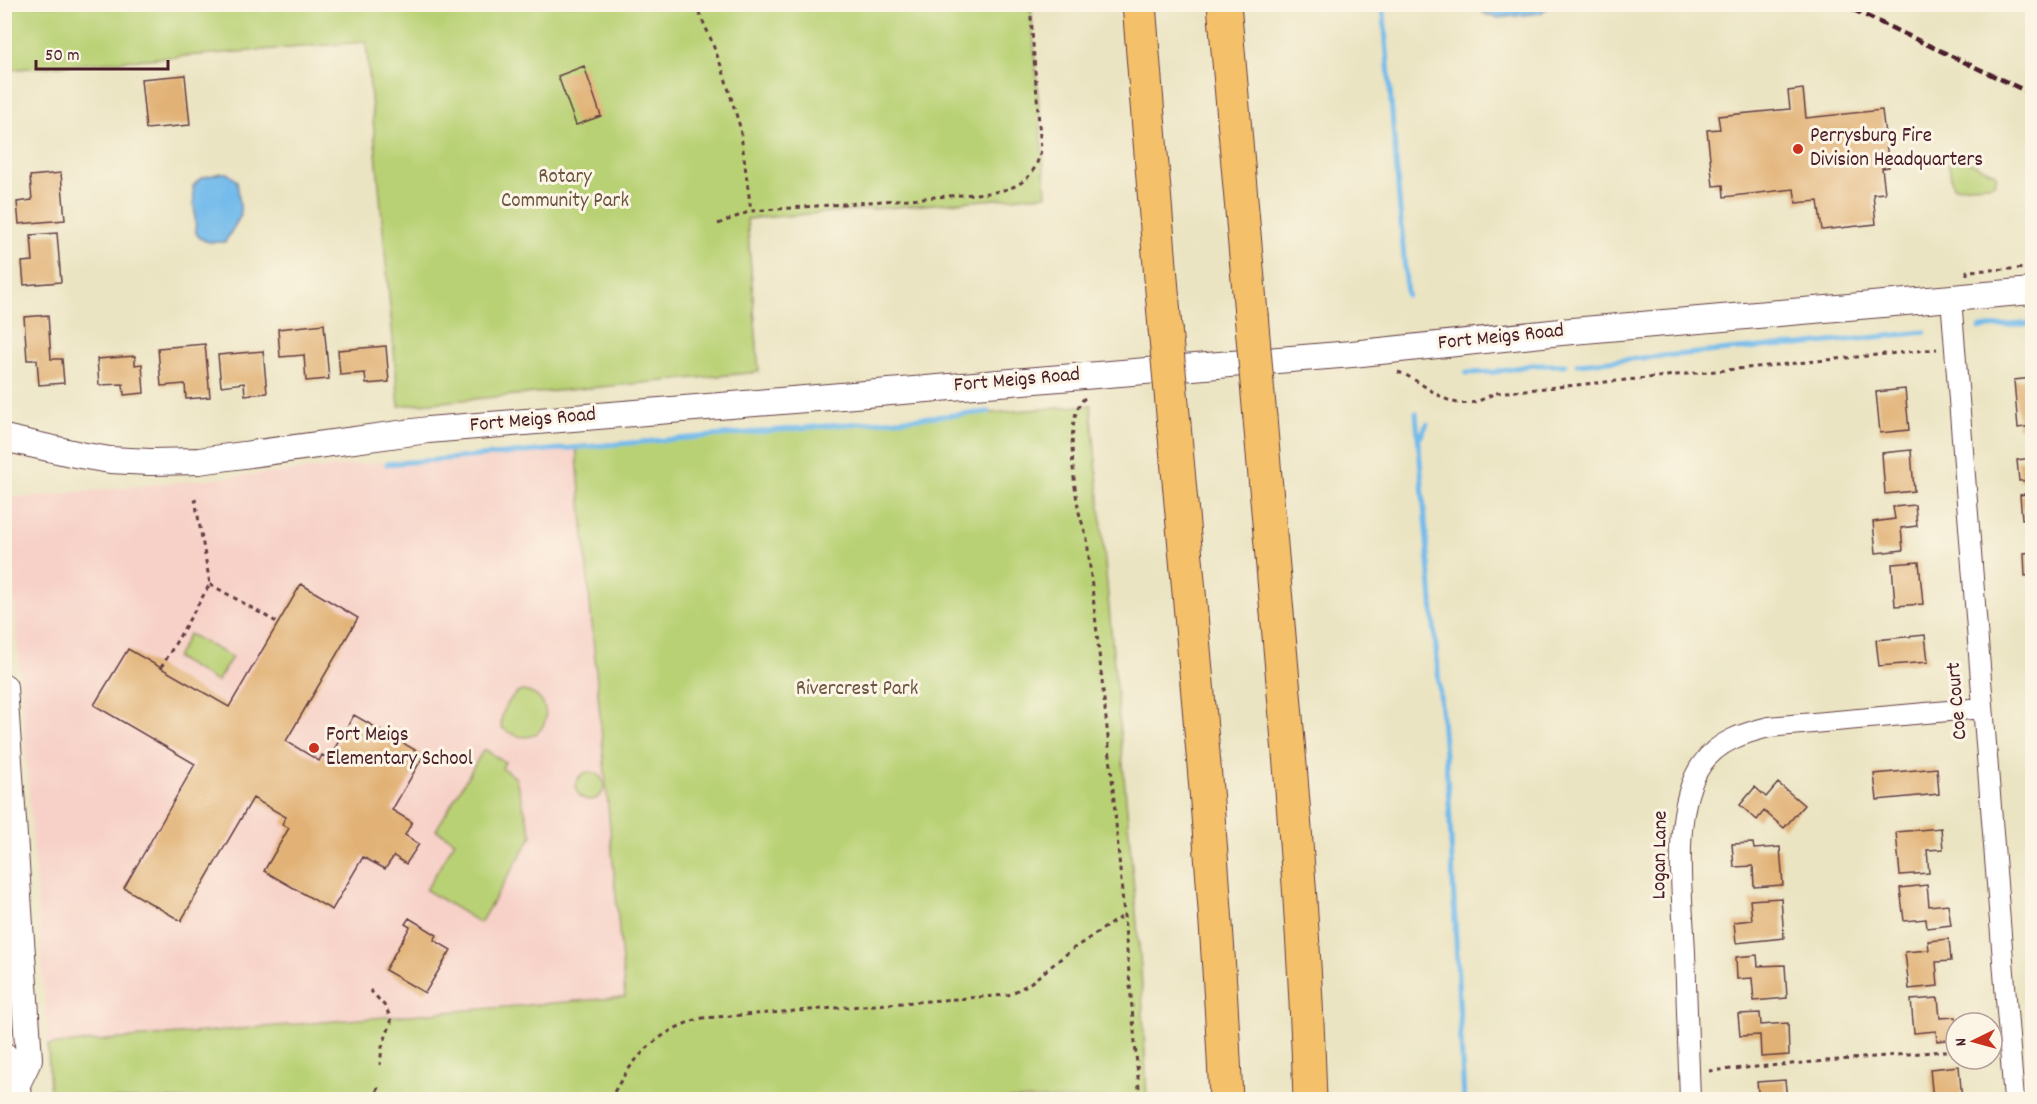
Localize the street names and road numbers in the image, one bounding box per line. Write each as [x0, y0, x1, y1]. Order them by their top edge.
street label: Fort Meigs Road [1436, 316, 1566, 360]
street label: Fort Meigs Road [953, 361, 1081, 401]
street label: Fort Meigs Road [469, 401, 597, 441]
street label: Coe Court [1940, 661, 1976, 741]
street label: Logan Lane [1645, 810, 1677, 900]

